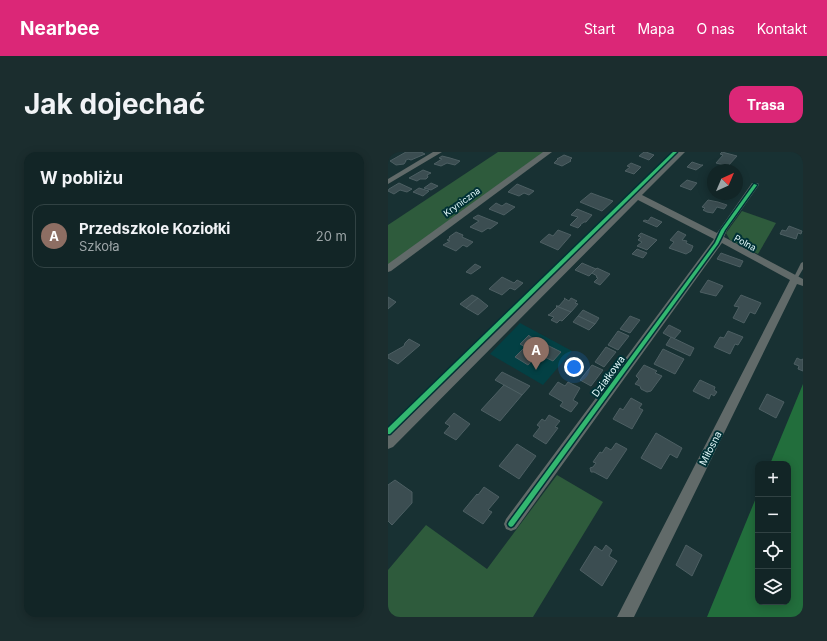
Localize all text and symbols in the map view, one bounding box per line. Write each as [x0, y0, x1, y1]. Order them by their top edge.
text: Nearbee [20, 17, 100, 40]
text: Start [584, 20, 615, 37]
text: Mapa [637, 20, 675, 37]
text: O nas [697, 20, 735, 37]
text: Kontakt [757, 20, 807, 37]
button: Trasa [729, 86, 803, 123]
text: Jak dojechać [24, 87, 205, 121]
north arrow [707, 164, 743, 200]
text: W pobliżu [40, 168, 123, 188]
street label: Kryniczna [441, 185, 482, 219]
text: Przedszkole Koziołki [79, 219, 230, 238]
text: A [49, 228, 59, 244]
text: 20 m [316, 228, 347, 244]
street label: Polna [732, 232, 758, 253]
text: Szkoła [79, 238, 120, 254]
pin: A [523, 337, 549, 370]
street label: Działkowa [589, 353, 627, 399]
your location [564, 357, 584, 377]
street label: Miłosna [696, 429, 724, 467]
map controls [755, 461, 791, 605]
button: + [755, 461, 791, 497]
button: − [755, 497, 791, 533]
button: locate [755, 533, 791, 569]
button: layers [755, 569, 791, 605]

